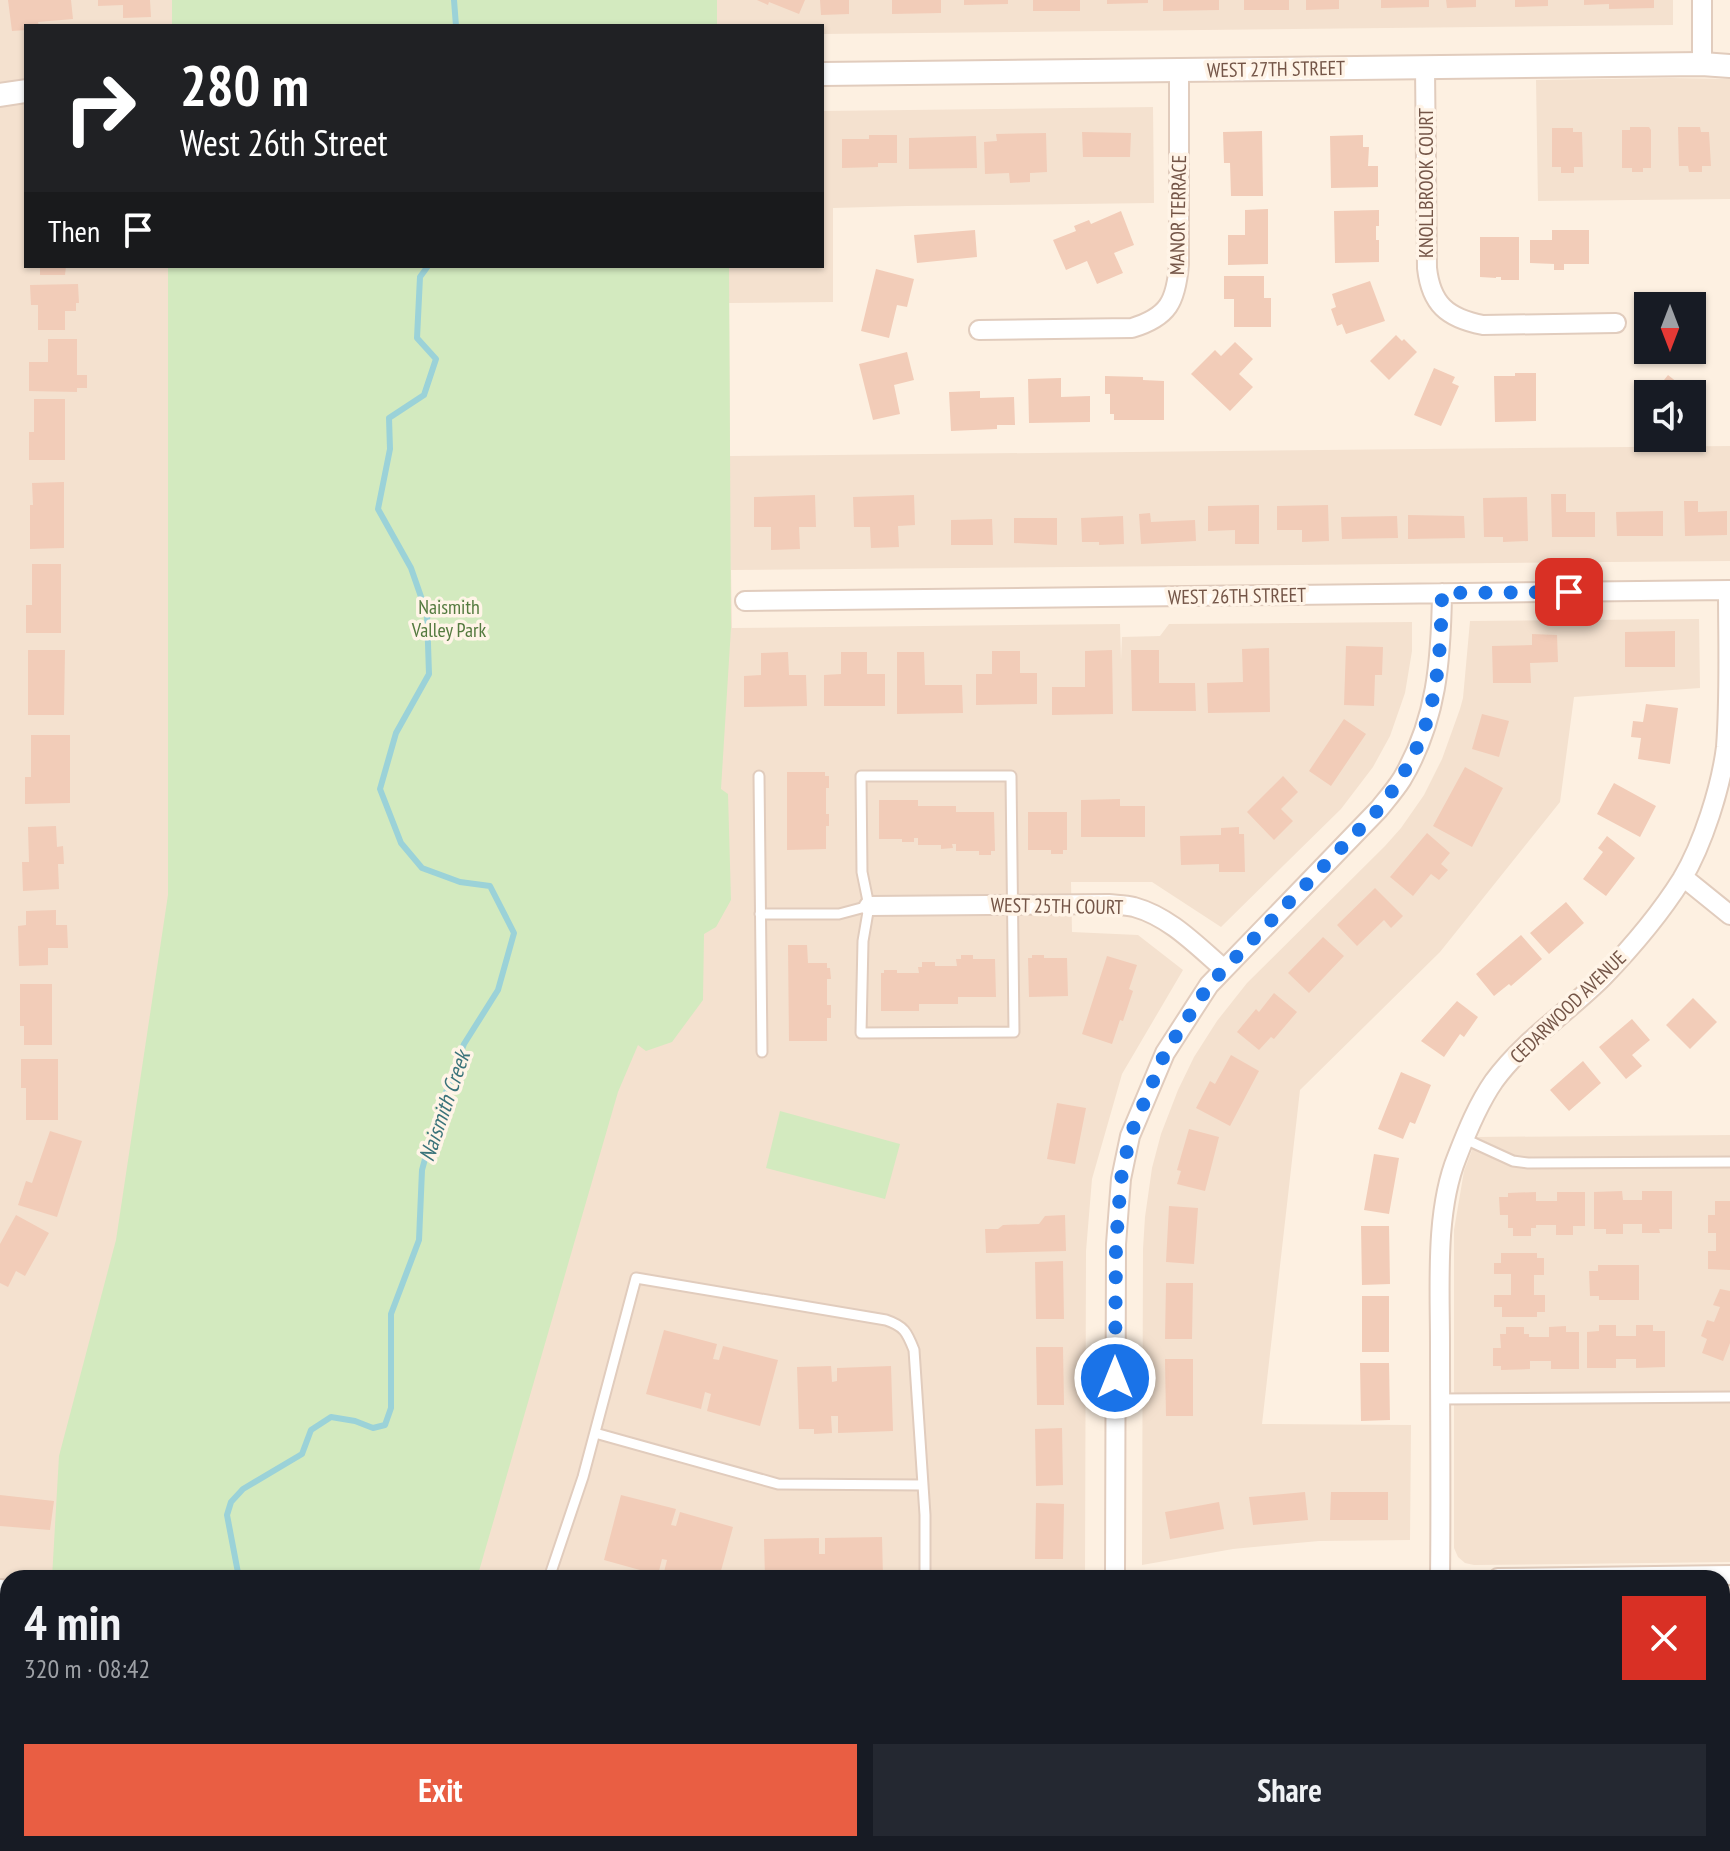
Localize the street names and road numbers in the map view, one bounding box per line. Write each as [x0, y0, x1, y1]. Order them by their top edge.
street label: WEST 27TH STREET [1207, 55, 1345, 83]
street label: KNOLLBROOK COURT [1413, 108, 1439, 258]
street label: MANOR TERRACE [1164, 155, 1192, 275]
street label: WEST 26TH STREET [1168, 582, 1306, 610]
street label: WEST 25TH COURT [990, 892, 1124, 920]
street label: CEDARWOOD AVENUE [1504, 945, 1632, 1069]

